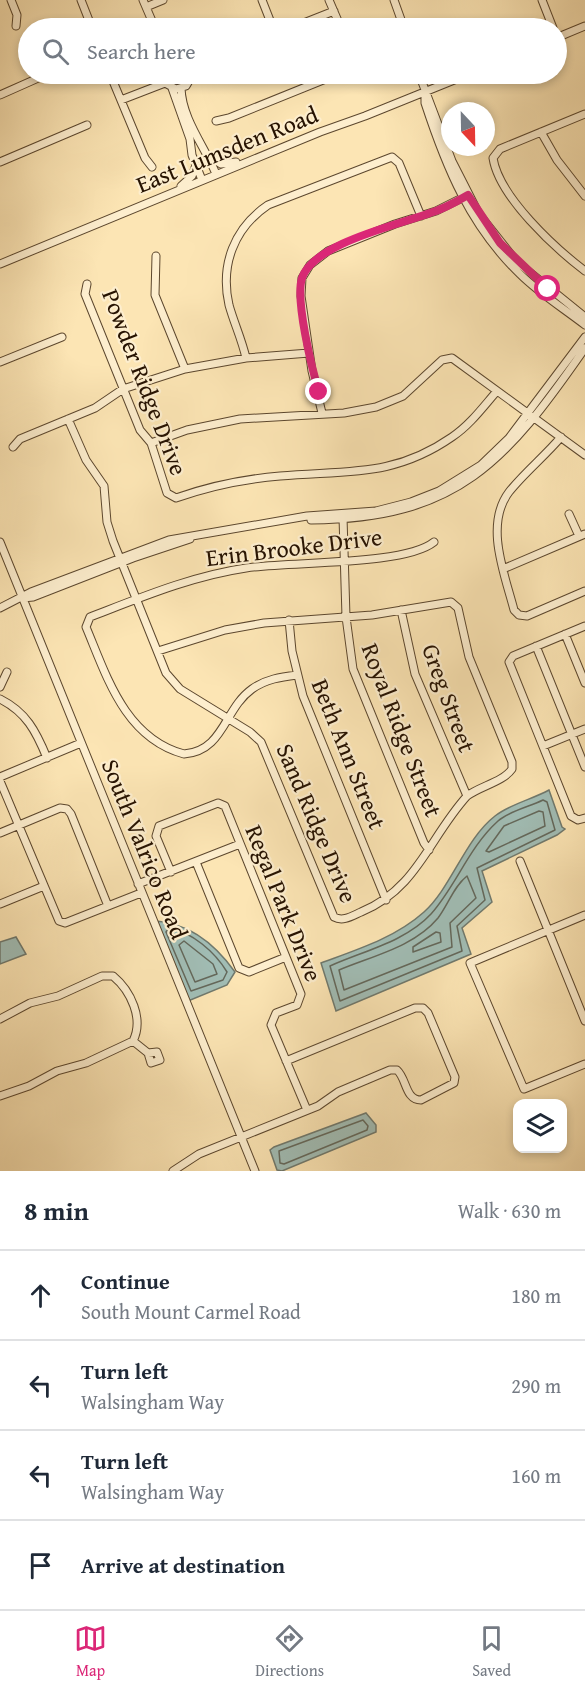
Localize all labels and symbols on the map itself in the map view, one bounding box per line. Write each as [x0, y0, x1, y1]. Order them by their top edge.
street label: East Lumsden Road [131, 96, 323, 201]
north arrow [441, 102, 495, 156]
route start [534, 275, 560, 301]
street label: Powder Ridge Drive [93, 284, 197, 480]
route end [305, 378, 331, 404]
street label: Erin Brooke Drive [204, 519, 384, 575]
street label: Royal Ridge Street [353, 638, 451, 822]
street label: Greg Street [413, 639, 485, 758]
street label: Beth Ann Street [303, 673, 395, 835]
street label: Sand Ridge Drive [268, 738, 366, 908]
street label: South Valrico Road [93, 754, 197, 945]
street label: Regal Park Drive [237, 820, 331, 986]

